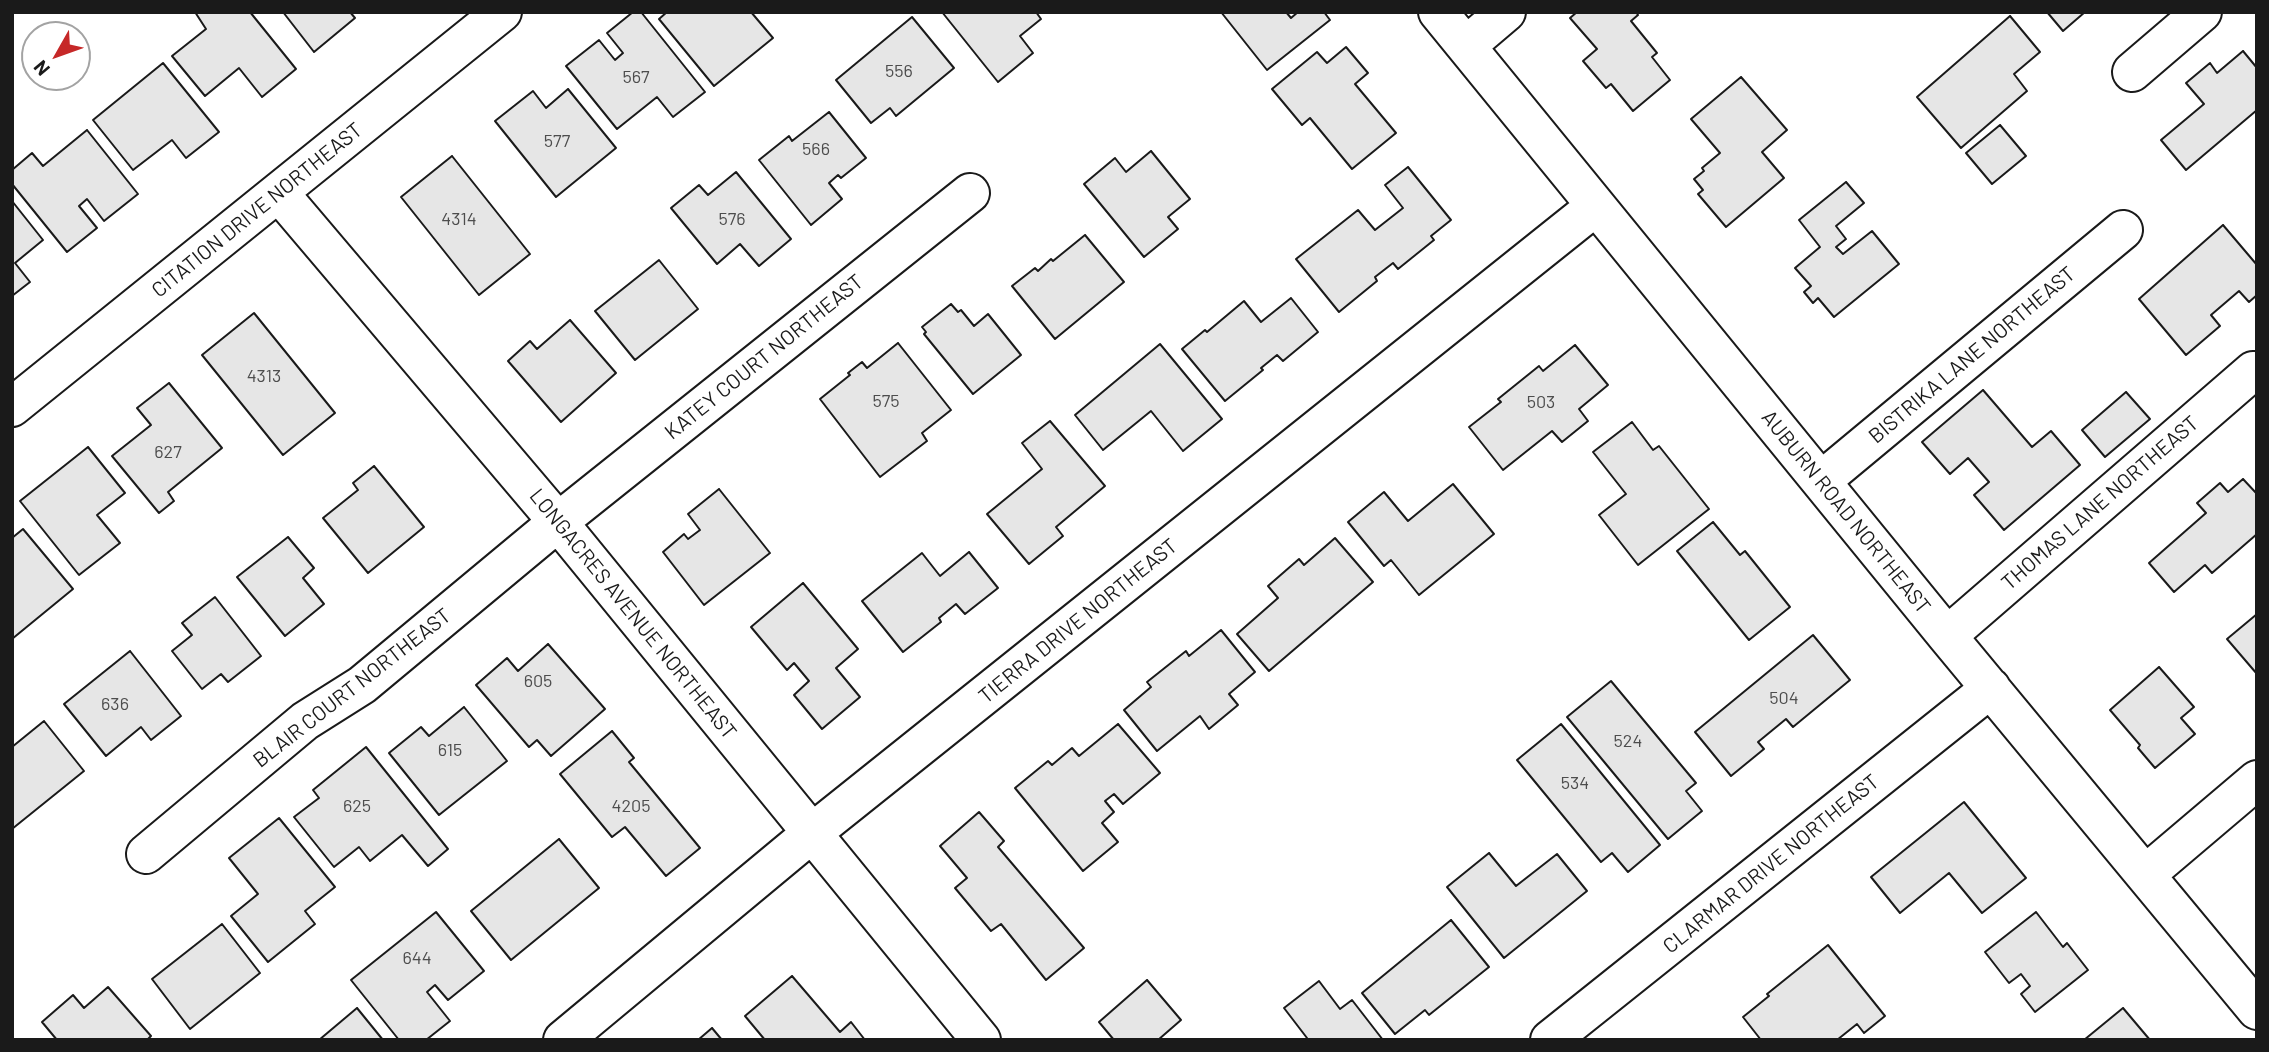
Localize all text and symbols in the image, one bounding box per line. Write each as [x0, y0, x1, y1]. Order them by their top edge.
north arrow [21, 21, 91, 91]
text: N [28, 56, 54, 81]
house number: 556 [885, 60, 913, 82]
house number: 567 [622, 66, 650, 88]
street label: CITATION DRIVE NORTHEAST [147, 117, 367, 303]
house number: 577 [544, 130, 570, 152]
house number: 566 [802, 138, 830, 160]
house number: 4314 [441, 208, 477, 230]
house number: 576 [718, 208, 746, 230]
street label: BISTRIKA LANE NORTHEAST [1864, 261, 2080, 449]
street label: KATEY COURT NORTHEAST [660, 269, 868, 445]
house number: 4313 [247, 365, 281, 387]
house number: 575 [872, 390, 900, 412]
house number: 503 [1527, 391, 1555, 413]
street label: AUBURN ROAD NORTHEAST [1756, 405, 1936, 619]
street label: THOMAS LANE NORTHEAST [1996, 411, 2204, 595]
house number: 627 [154, 441, 182, 463]
street label: LONGACRES AVENUE NORTHEAST [524, 484, 742, 744]
street label: TIERRA DRIVE NORTHEAST [974, 533, 1182, 709]
street label: BLAIR COURT NORTHEAST [248, 603, 456, 773]
house number: 605 [524, 670, 552, 692]
house number: 504 [1769, 687, 1799, 709]
house number: 636 [101, 693, 129, 715]
house number: 524 [1614, 730, 1642, 752]
house number: 615 [438, 739, 462, 761]
street label: CLARMAR DRIVE NORTHEAST [1658, 769, 1884, 959]
house number: 534 [1561, 772, 1589, 794]
house number: 625 [343, 795, 371, 817]
house number: 4205 [612, 795, 650, 817]
house number: 644 [402, 947, 432, 969]

